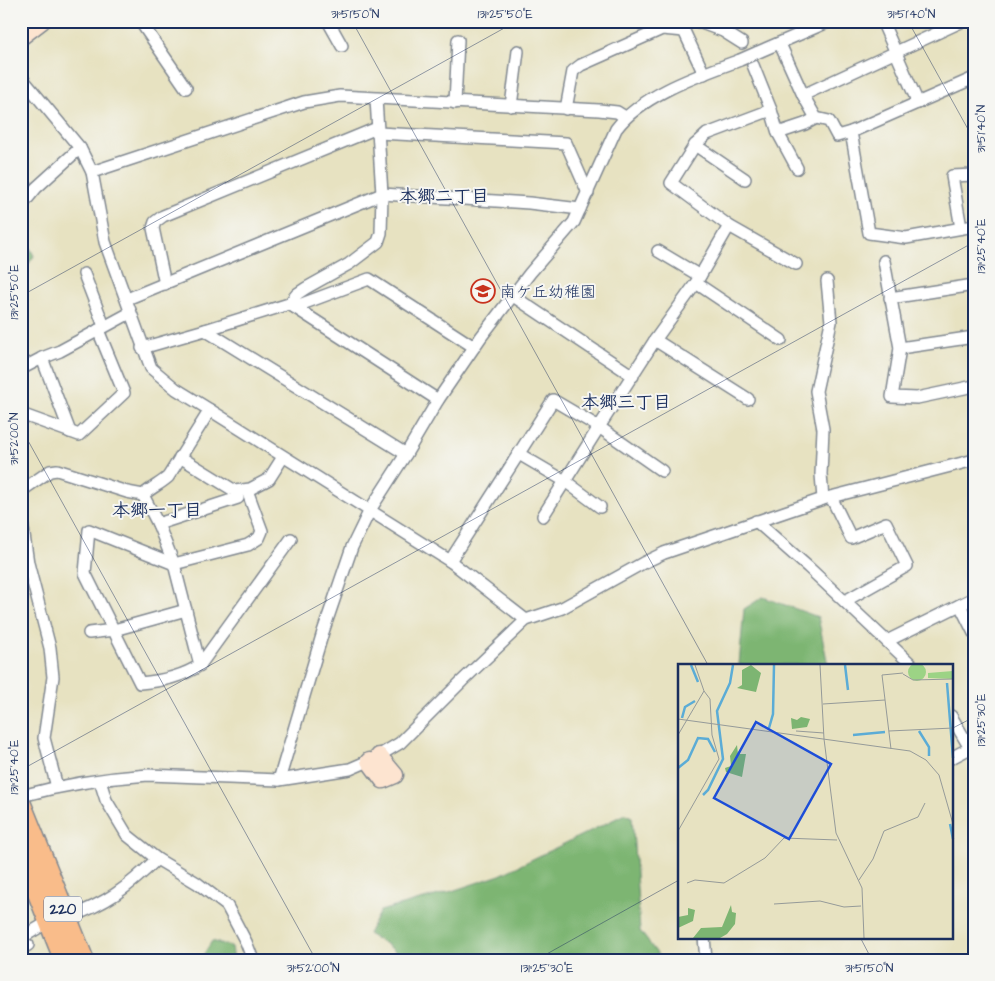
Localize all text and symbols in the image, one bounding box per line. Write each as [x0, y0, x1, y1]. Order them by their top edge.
text: 31°51'50"N [331, 6, 380, 23]
text: 131°25'50"E [477, 6, 533, 23]
text: 31°51'40"N [887, 6, 936, 23]
text: 31°51'40"N [973, 104, 990, 153]
district label: 本郷二丁目 [399, 184, 489, 209]
text: 131°25'40"E [973, 219, 990, 273]
text: 131°25'50"E [6, 264, 23, 320]
school or university icon: 南ケ丘幼稚園 [470, 278, 496, 304]
place label: 南ケ丘幼稚園 [500, 281, 596, 303]
district label: 本郷三丁目 [581, 390, 671, 415]
text: 31°52'00"N [6, 412, 23, 466]
district label: 本郷一丁目 [112, 498, 202, 523]
inset map [678, 664, 952, 938]
text: 131°25'30"E [973, 694, 990, 746]
text: 131°25'40"E [6, 740, 23, 794]
road number: 220 [44, 896, 82, 922]
text: 31°52'00"N [286, 960, 340, 977]
text: 131°25'30"E [521, 960, 573, 977]
text: 31°51'50"N [845, 960, 894, 977]

